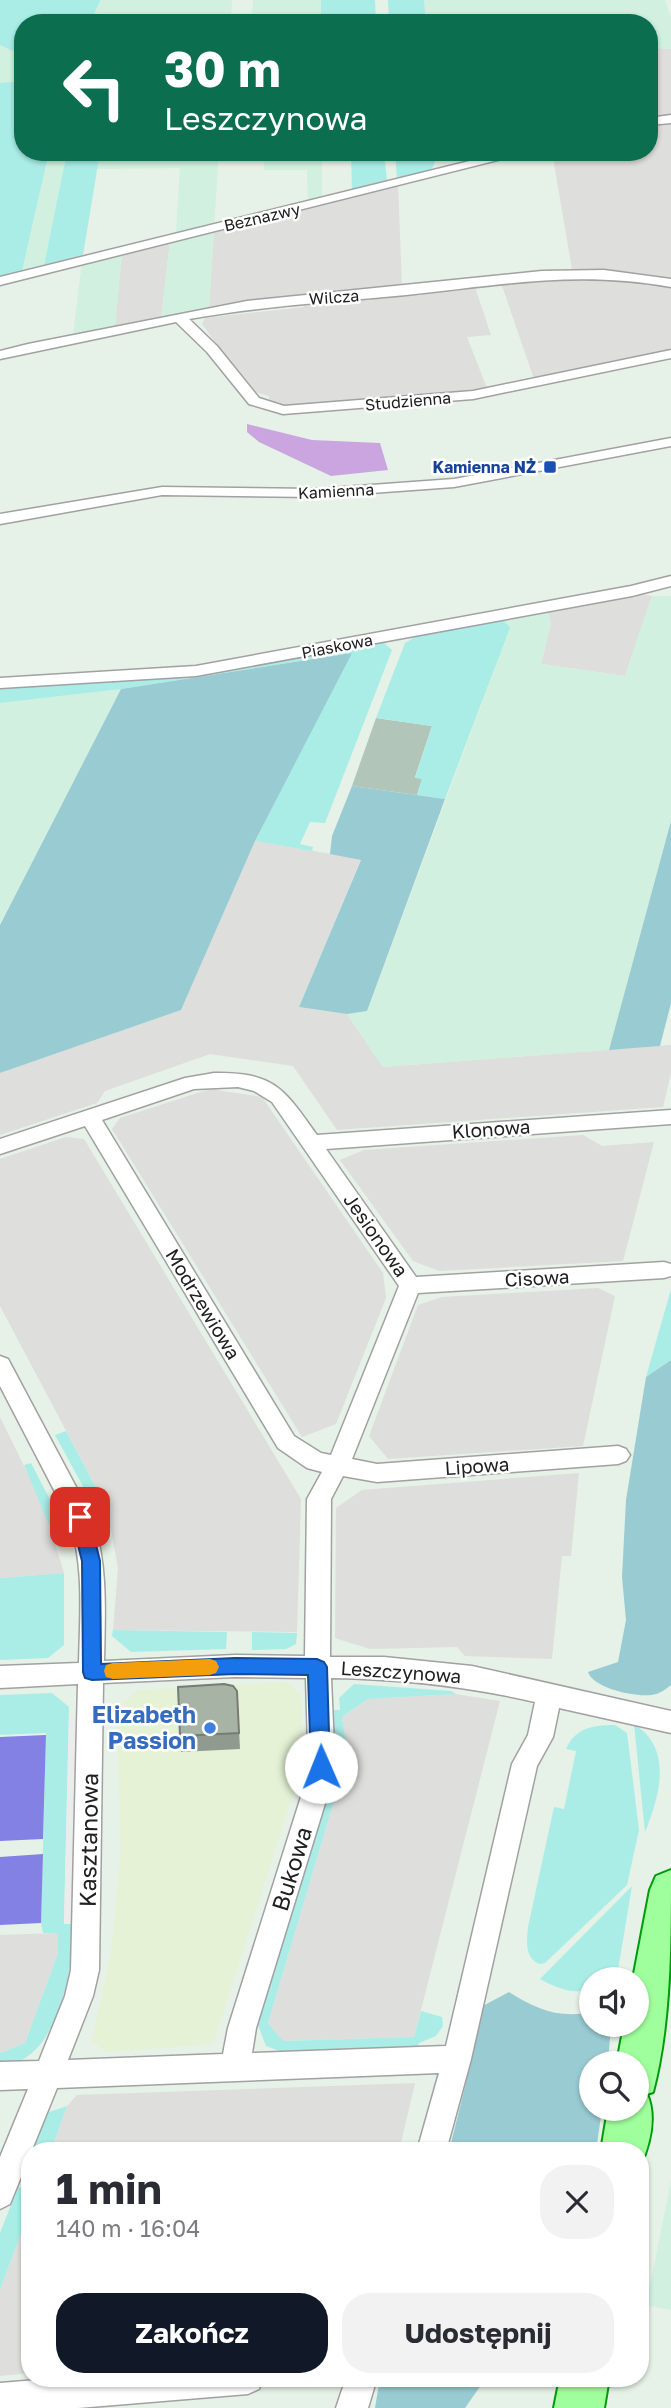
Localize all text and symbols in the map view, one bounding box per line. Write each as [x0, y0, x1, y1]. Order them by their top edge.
text: 30 m [164, 39, 281, 98]
icon: left [49, 42, 140, 133]
text: Leszczynowa [164, 99, 368, 137]
street label: Beznazwy [222, 199, 302, 235]
street label: Wilcza [308, 285, 360, 309]
street label: Studzienna [364, 387, 452, 415]
place label: Kamienna NŻ [433, 457, 536, 477]
marker: Kamienna NŻ [542, 459, 558, 475]
street label: Kamienna [297, 479, 375, 503]
street label: Piaskowa [300, 629, 374, 663]
street label: Klonowa [451, 1114, 531, 1143]
street label: Jesionowa [339, 1188, 414, 1281]
street label: Modrzewiowa [161, 1244, 245, 1363]
street label: Cisowa [504, 1264, 570, 1291]
street label: Lipowa [444, 1452, 510, 1479]
pin [50, 1487, 110, 1547]
icon: arrive [61, 1498, 99, 1536]
street label: Leszczynowa [340, 1656, 462, 1687]
place label: Elizabeth Passion [92, 1700, 196, 1754]
marker: Elizabeth Passion [202, 1720, 218, 1736]
position arrow [284, 1730, 358, 1804]
street label: Kasztanowa [73, 1773, 103, 1907]
street label: Bukowa [265, 1823, 317, 1914]
map controls [579, 1967, 649, 2121]
button: sound [579, 1967, 649, 2037]
button: search [579, 2051, 649, 2121]
text: 1 min [56, 2163, 162, 2213]
button: close [540, 2165, 614, 2239]
text: 140 m · 16:04 [56, 2214, 200, 2242]
button: Zakończ [56, 2293, 328, 2373]
button: Udostępnij [342, 2293, 614, 2373]

